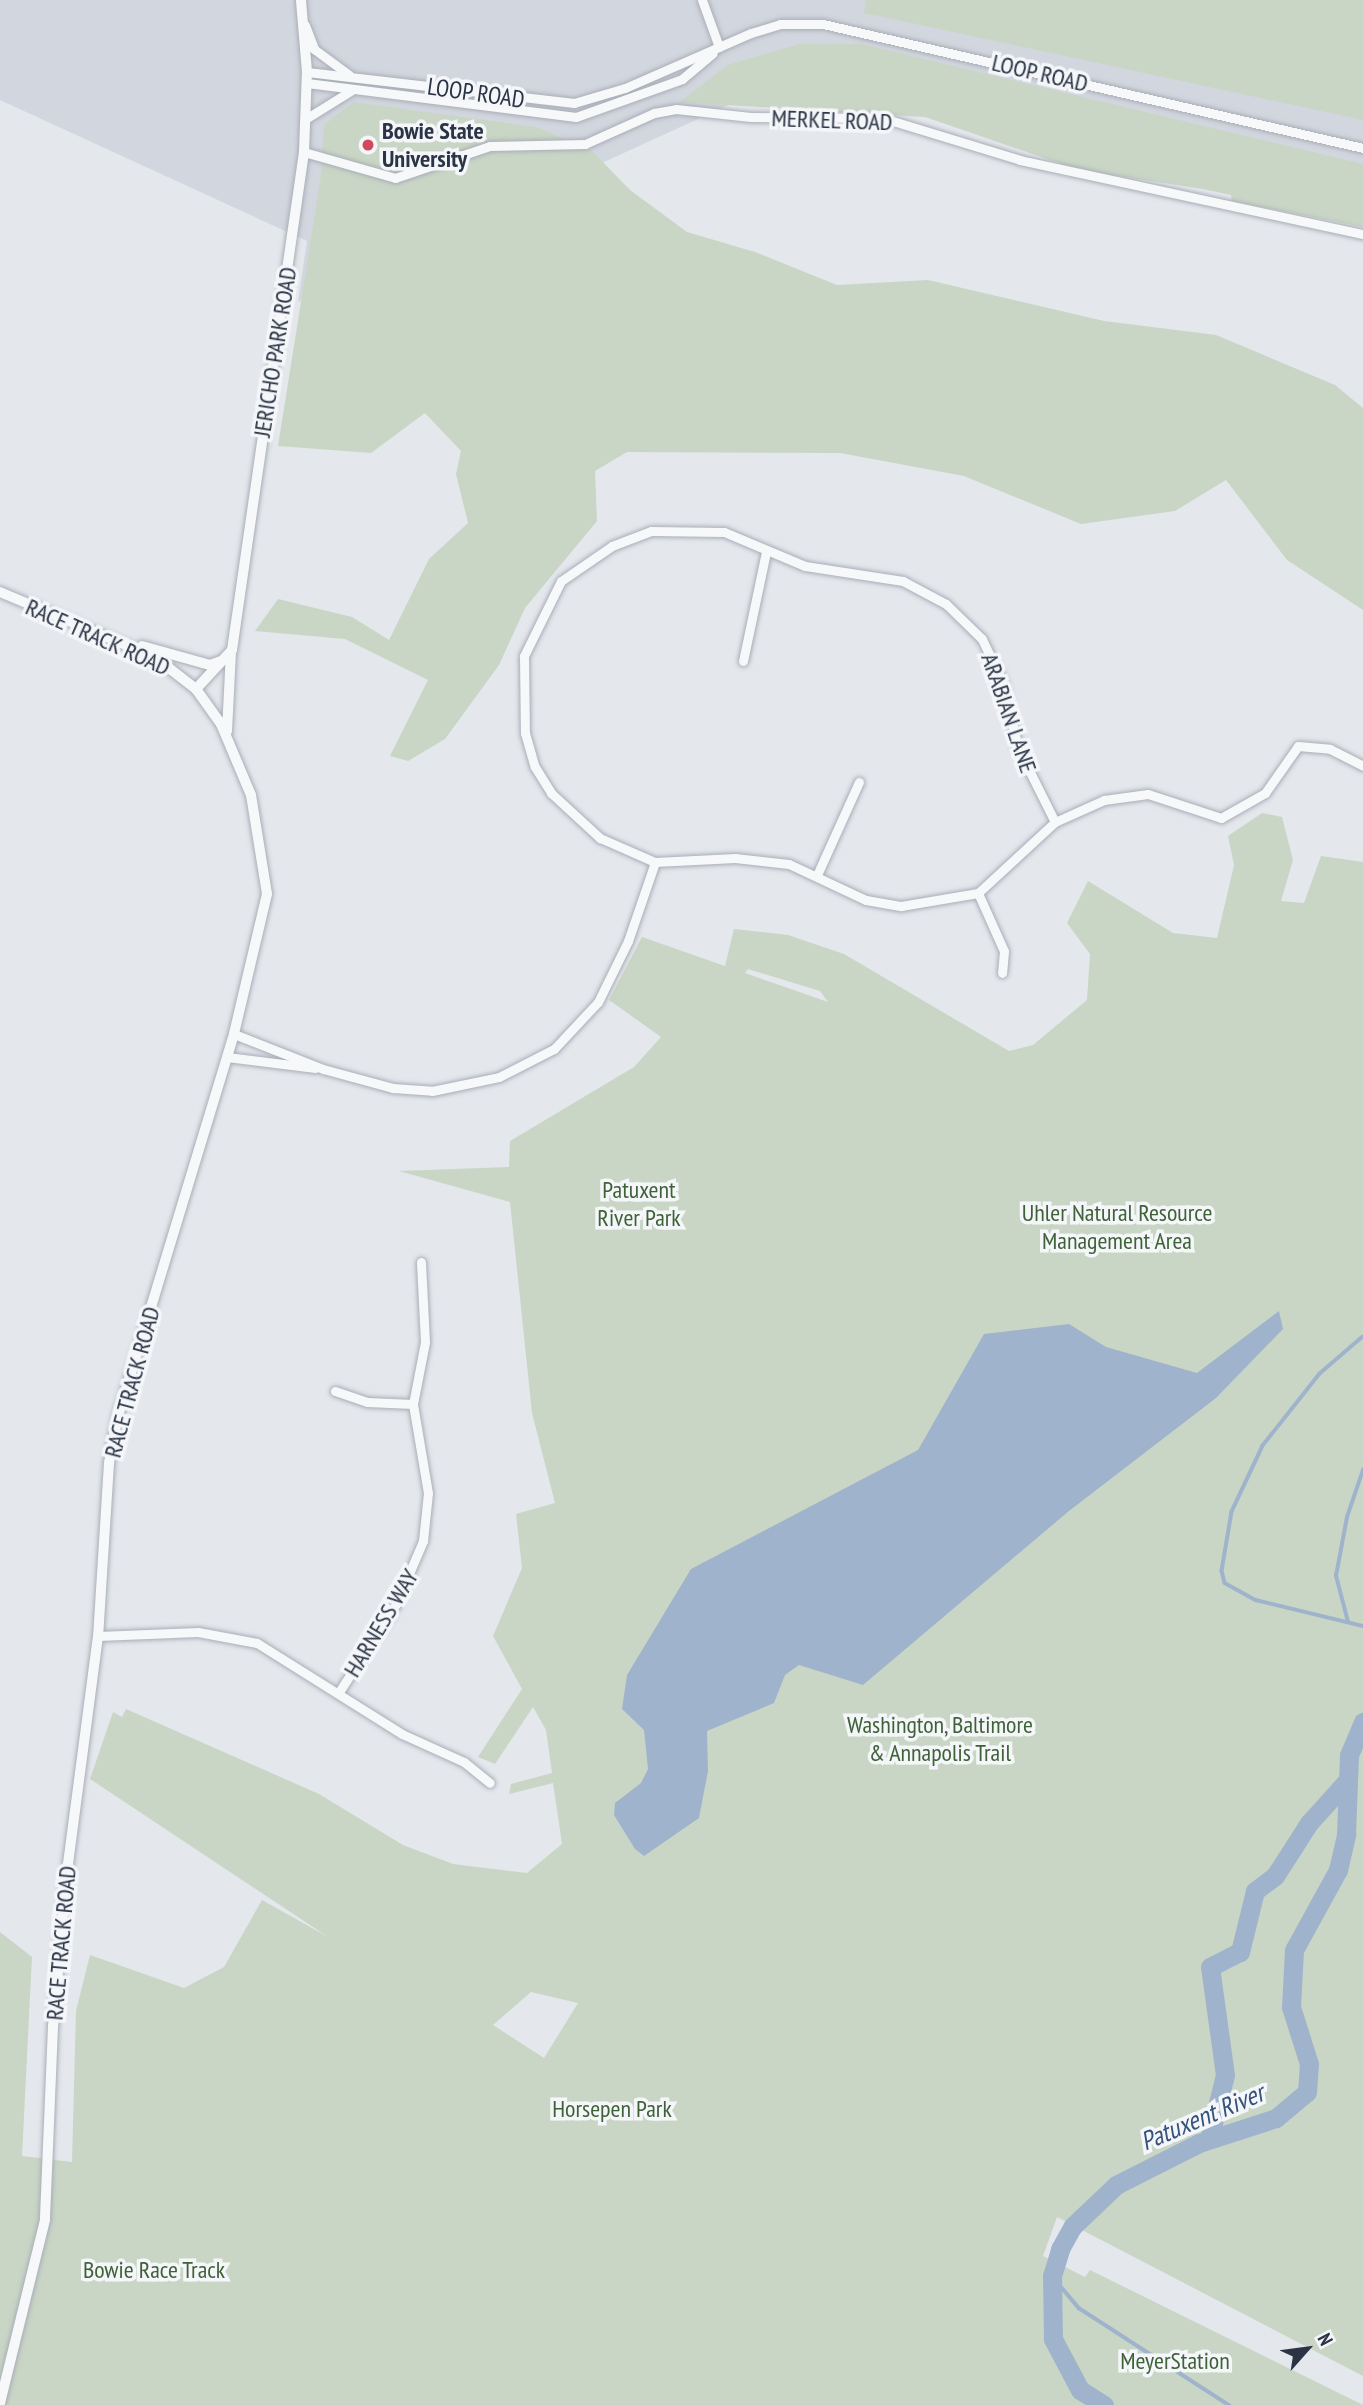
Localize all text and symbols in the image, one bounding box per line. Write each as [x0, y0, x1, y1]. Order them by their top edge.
street label: LOOP ROAD [989, 48, 1091, 98]
street label: LOOP ROAD [425, 72, 527, 114]
street label: MERKEL ROAD [771, 103, 893, 137]
place label: Bowie State University [382, 117, 484, 173]
marker: Bowie State University [360, 137, 376, 153]
street label: JERICHO PARK ROAD [247, 265, 303, 439]
street label: RACE TRACK ROAD [21, 592, 175, 682]
street label: ARABIAN LANE [975, 649, 1043, 777]
park label: Patuxent River Park [597, 1176, 681, 1232]
park label: Uhler Natural Resource Management Area [1022, 1199, 1212, 1255]
street label: RACE TRACK ROAD [98, 1303, 166, 1461]
street label: HARNESS WAY [338, 1564, 424, 1682]
park label: Washington, Baltimore & Annapolis Trail [846, 1711, 1034, 1767]
street label: RACE TRACK ROAD [40, 1864, 82, 2022]
water label: Patuxent River [1136, 2077, 1268, 2157]
park label: Horsepen Park [552, 2095, 672, 2123]
park label: Bowie Race Track [83, 2256, 225, 2284]
north arrow [1272, 2314, 1342, 2384]
text: N [1313, 2329, 1339, 2349]
park label: MeyerStation [1120, 2347, 1230, 2375]

